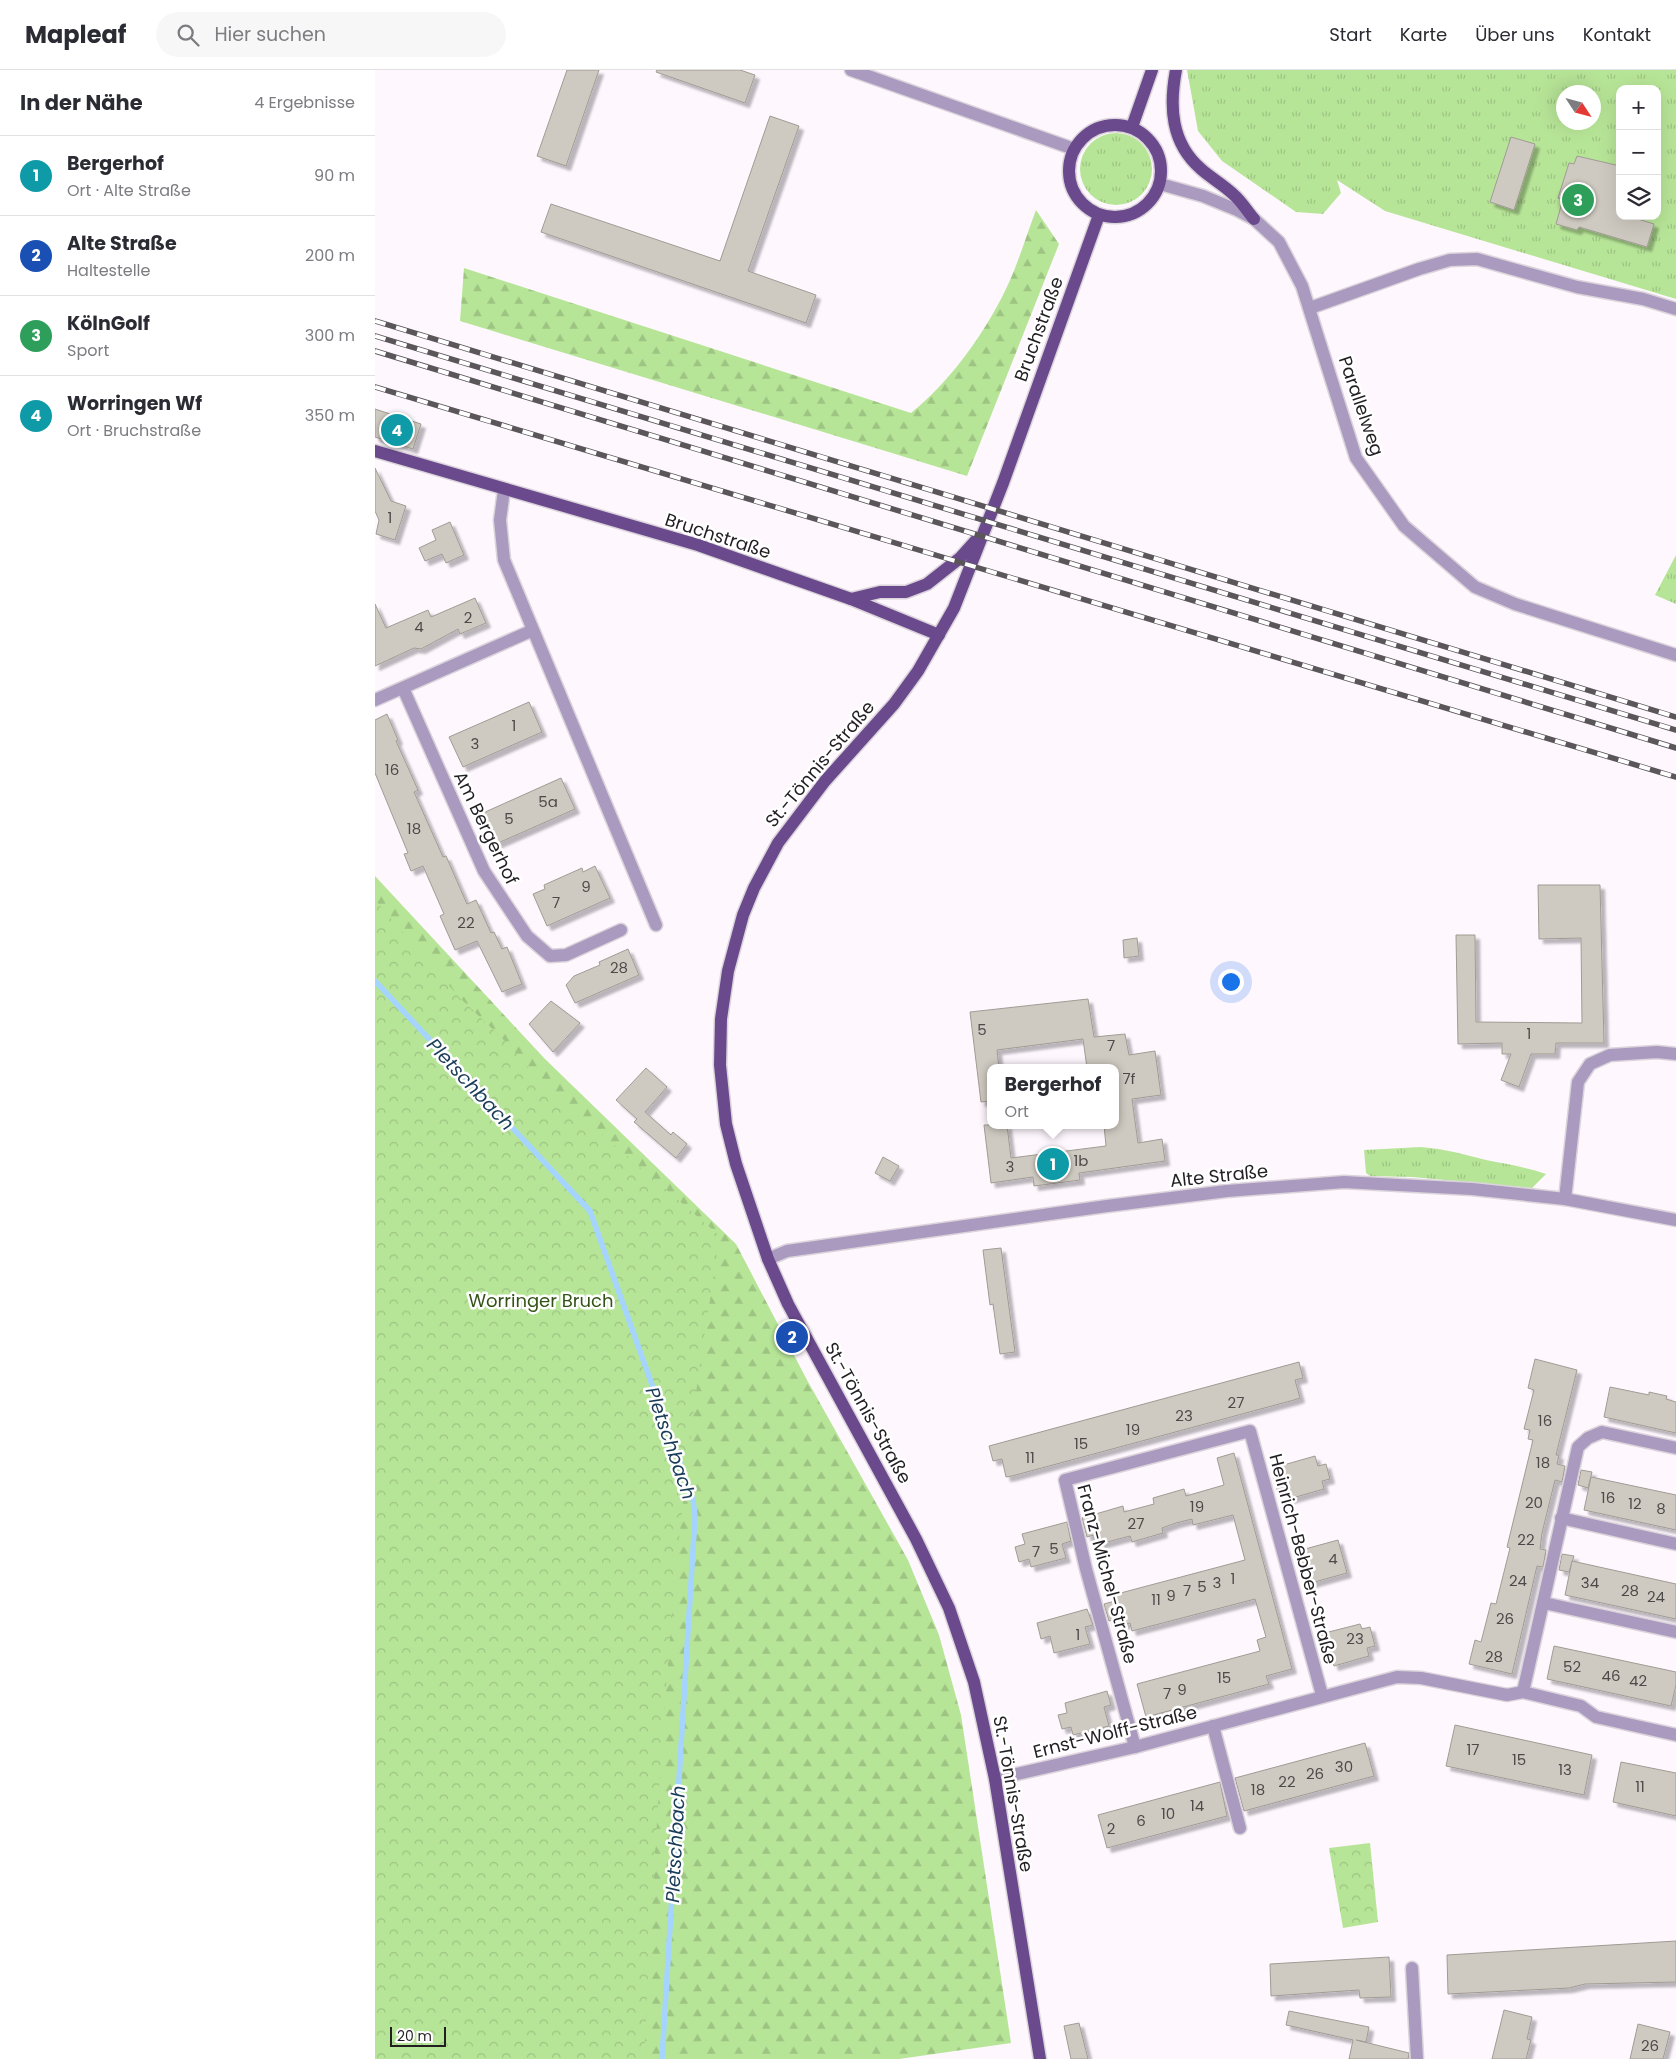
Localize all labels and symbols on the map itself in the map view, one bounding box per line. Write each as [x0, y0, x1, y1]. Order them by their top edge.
north arrow [1556, 85, 1601, 130]
pin: 3 [1562, 181, 1594, 219]
street label: Bruchstraße [1008, 273, 1069, 385]
street label: Parallelweg [1333, 353, 1390, 459]
pin: 4 [381, 411, 413, 449]
house number: 1 [388, 507, 392, 528]
street label: Bruchstraße [662, 507, 774, 564]
house number: 2 [464, 607, 472, 628]
house number: 4 [414, 616, 424, 637]
street label: St.-Tönnis-Straße [759, 695, 880, 832]
house number: 1 [512, 715, 516, 736]
house number: 3 [471, 733, 479, 754]
house number: 16 [385, 759, 399, 780]
street label: Am Bergerhof [448, 767, 525, 889]
house number: 5a [538, 791, 558, 812]
house number: 5 [504, 808, 514, 829]
house number: 18 [407, 818, 421, 839]
house number: 9 [581, 876, 591, 897]
house number: 7 [552, 892, 560, 913]
house number: 22 [457, 912, 475, 933]
house number: 28 [610, 957, 628, 978]
your location [1218, 969, 1244, 995]
house number: 5 [977, 1019, 987, 1040]
house number: 1 [1527, 1023, 1531, 1044]
water label: Pletschbach [421, 1032, 521, 1136]
house number: 7 [1107, 1035, 1115, 1056]
house number: 7f [1122, 1068, 1136, 1089]
pin: 1 [1037, 1145, 1069, 1183]
house number: 1b [1074, 1150, 1088, 1171]
house number: 3 [1006, 1156, 1014, 1177]
street label: Alte Straße [1169, 1158, 1269, 1193]
park label: Worringer Bruch [468, 1288, 614, 1313]
pin: 2 [776, 1318, 808, 1356]
street label: St.-Tönnis-Straße [819, 1337, 918, 1488]
water label: Pletschbach [639, 1383, 702, 1503]
house number: 27 [1228, 1392, 1244, 1413]
house number: 23 [1175, 1405, 1193, 1426]
house number: 16 [1538, 1410, 1552, 1431]
house number: 19 [1126, 1419, 1140, 1440]
house number: 15 [1074, 1433, 1088, 1454]
house number: 11 [1025, 1447, 1035, 1468]
street label: Heinrich-Bebber-Straße [1263, 1451, 1344, 1667]
house number: 18 [1536, 1452, 1550, 1473]
street label: Franz-Michel-Straße [1071, 1481, 1143, 1666]
house number: 16 [1601, 1487, 1615, 1508]
house number: 20 [1525, 1492, 1543, 1513]
house number: 12 [1628, 1493, 1642, 1514]
house number: 19 [1190, 1496, 1204, 1517]
house number: 8 [1656, 1498, 1666, 1519]
house number: 27 [1128, 1513, 1144, 1534]
house number: 22 [1517, 1529, 1535, 1550]
house number: 5 [1049, 1538, 1059, 1559]
house number: 7 [1032, 1541, 1040, 1562]
house number: 4 [1328, 1548, 1338, 1569]
house number: 1 [1231, 1568, 1235, 1589]
house number: 24 [1509, 1570, 1527, 1591]
house number: 3 [1213, 1572, 1221, 1593]
house number: 34 [1581, 1572, 1599, 1593]
house number: 5 [1197, 1576, 1207, 1597]
house number: 7 [1183, 1580, 1191, 1601]
house number: 28 [1621, 1580, 1639, 1601]
house number: 9 [1166, 1585, 1176, 1606]
house number: 24 [1647, 1586, 1665, 1607]
house number: 11 [1151, 1589, 1161, 1610]
house number: 26 [1496, 1608, 1514, 1629]
house number: 1 [1076, 1624, 1080, 1645]
house number: 23 [1346, 1628, 1364, 1649]
house number: 28 [1485, 1646, 1503, 1667]
house number: 52 [1563, 1656, 1581, 1677]
house number: 46 [1602, 1665, 1620, 1686]
house number: 15 [1217, 1667, 1231, 1688]
house number: 42 [1629, 1670, 1647, 1691]
house number: 9 [1177, 1679, 1187, 1700]
house number: 7 [1163, 1683, 1171, 1704]
street label: Ernst-Wolff-Straße [1030, 1699, 1199, 1764]
street label: St.-Tönnis-Straße [987, 1714, 1040, 1874]
house number: 17 [1467, 1739, 1480, 1760]
house number: 15 [1512, 1749, 1526, 1770]
house number: 30 [1335, 1756, 1353, 1777]
house number: 13 [1558, 1759, 1572, 1780]
house number: 26 [1306, 1763, 1324, 1784]
house number: 22 [1278, 1771, 1296, 1792]
house number: 11 [1635, 1776, 1645, 1797]
house number: 18 [1251, 1779, 1265, 1800]
water label: Pletschbach [659, 1785, 692, 1903]
house number: 14 [1190, 1795, 1204, 1816]
house number: 10 [1161, 1803, 1175, 1824]
house number: 6 [1136, 1810, 1146, 1831]
house number: 2 [1107, 1818, 1115, 1839]
scale bar [390, 2024, 446, 2047]
house number: 26 [1641, 2035, 1659, 2056]

